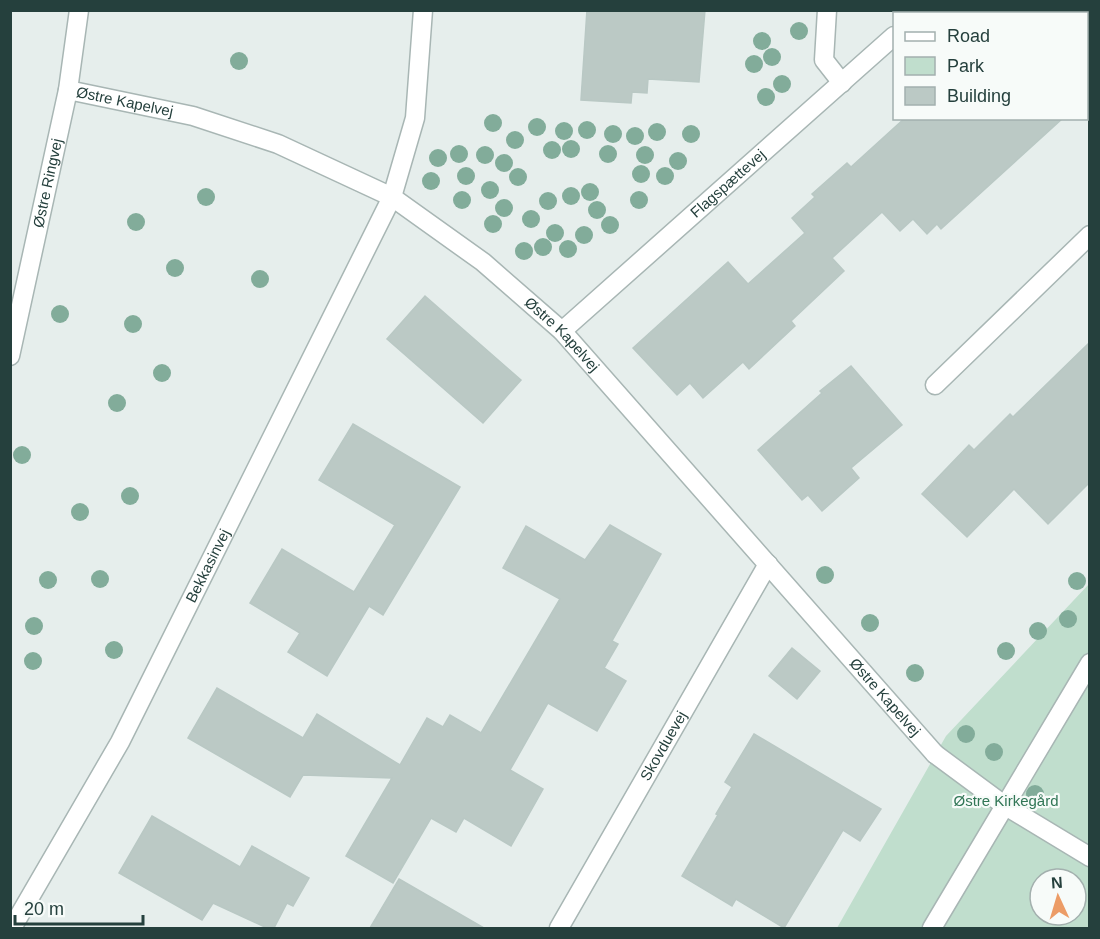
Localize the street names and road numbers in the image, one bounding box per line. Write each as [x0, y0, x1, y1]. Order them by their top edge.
street label: Østre Kapelvej [75, 83, 175, 120]
street label: Østre Ringvej [29, 137, 65, 229]
street label: Flagspættevej [687, 146, 768, 221]
street label: Østre Kapelvej [521, 293, 603, 375]
street label: Bekkasinvej [182, 526, 233, 605]
street label: Østre Kapelvej [846, 654, 924, 740]
street label: Skovduevej [636, 708, 690, 784]

